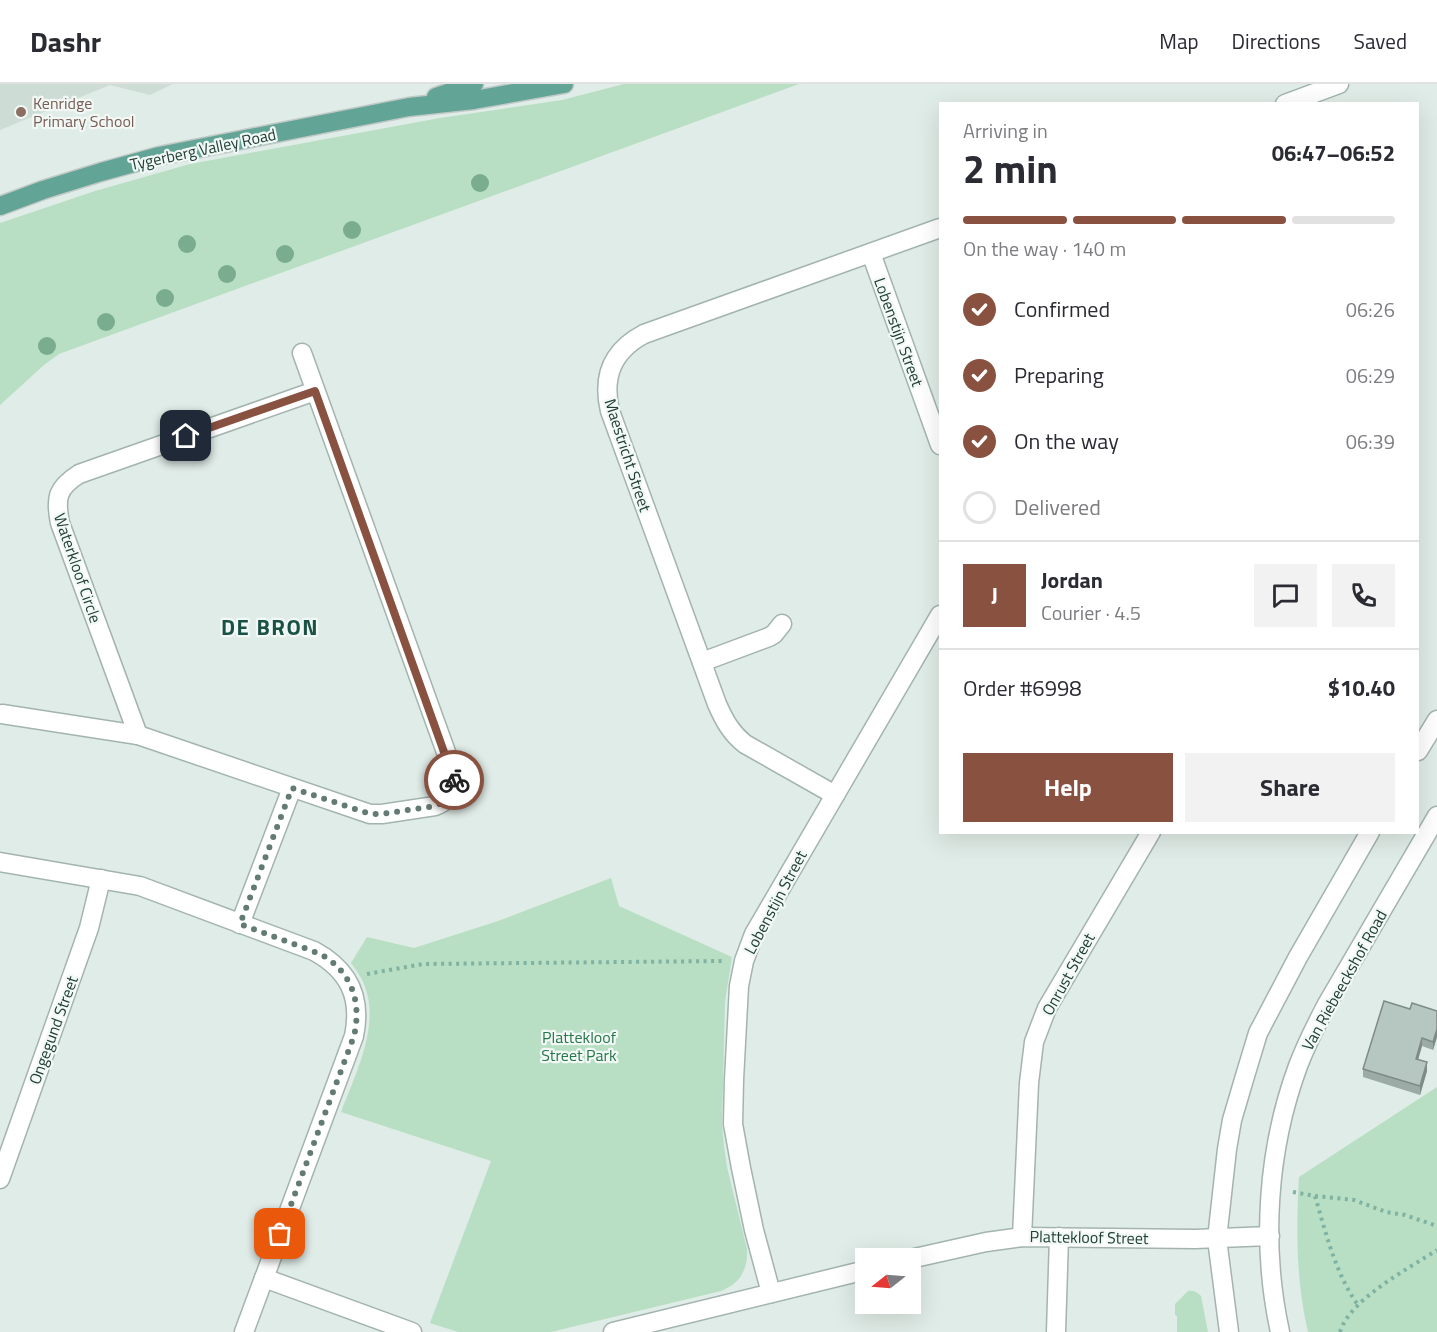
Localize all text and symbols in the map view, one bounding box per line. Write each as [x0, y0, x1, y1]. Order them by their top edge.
text: Dashr [30, 20, 101, 63]
text: Map [1159, 25, 1199, 57]
text: Directions [1232, 25, 1321, 57]
text: Saved [1354, 25, 1407, 57]
place label: Kenridge Primary School [33, 91, 135, 133]
marker: Kenridge Primary School [14, 105, 28, 119]
text: Arriving in [963, 115, 1048, 146]
street label: Tygerberg Valley Road [128, 122, 278, 176]
text: 06:47–06:52 [1272, 136, 1395, 170]
text: 2 min [963, 139, 1058, 198]
text: On the way · 140 m [963, 233, 1126, 264]
street label: Lobenstijn Street [868, 274, 930, 390]
text: Confirmed [1014, 292, 1110, 326]
icon: check [963, 293, 996, 326]
text: 06:26 [1346, 294, 1395, 325]
text: Preparing [1014, 358, 1104, 392]
icon: check [963, 359, 996, 392]
text: 06:29 [1346, 360, 1395, 391]
street label: Maestricht Street [598, 395, 658, 515]
pin [160, 410, 211, 461]
icon: home [169, 419, 202, 452]
text: On the way [1014, 424, 1119, 458]
icon: check [963, 425, 996, 458]
text: 06:39 [1346, 426, 1395, 457]
text: Delivered [1014, 490, 1101, 524]
street label: Waterkloof Circle [48, 510, 108, 626]
text: Jordan [1041, 563, 1103, 597]
button: chat [1254, 564, 1317, 627]
button: phone [1332, 564, 1395, 627]
text: J [991, 578, 998, 612]
text: Courier · 4.5 [1041, 597, 1141, 628]
district label: DE BRON [221, 610, 319, 644]
text: Order #6998 [963, 671, 1082, 705]
text: $10.40 [1328, 671, 1395, 705]
courier [424, 750, 484, 810]
button: Help [963, 753, 1173, 822]
button: Share [1185, 753, 1395, 822]
icon: bike [438, 764, 471, 797]
street label: Lobenstijn Street [738, 845, 813, 958]
street label: Van Riebeeckshof Road [1295, 905, 1393, 1055]
street label: Onrust Street [1035, 928, 1101, 1020]
street label: Ongegund Street [22, 972, 84, 1088]
park label: Plattekloof Street Park [541, 1025, 617, 1067]
pin [254, 1208, 305, 1259]
icon: bag [263, 1217, 296, 1250]
street label: Plattekloof Street [1029, 1224, 1149, 1250]
north arrow [855, 1248, 921, 1314]
map controls [855, 1248, 921, 1314]

